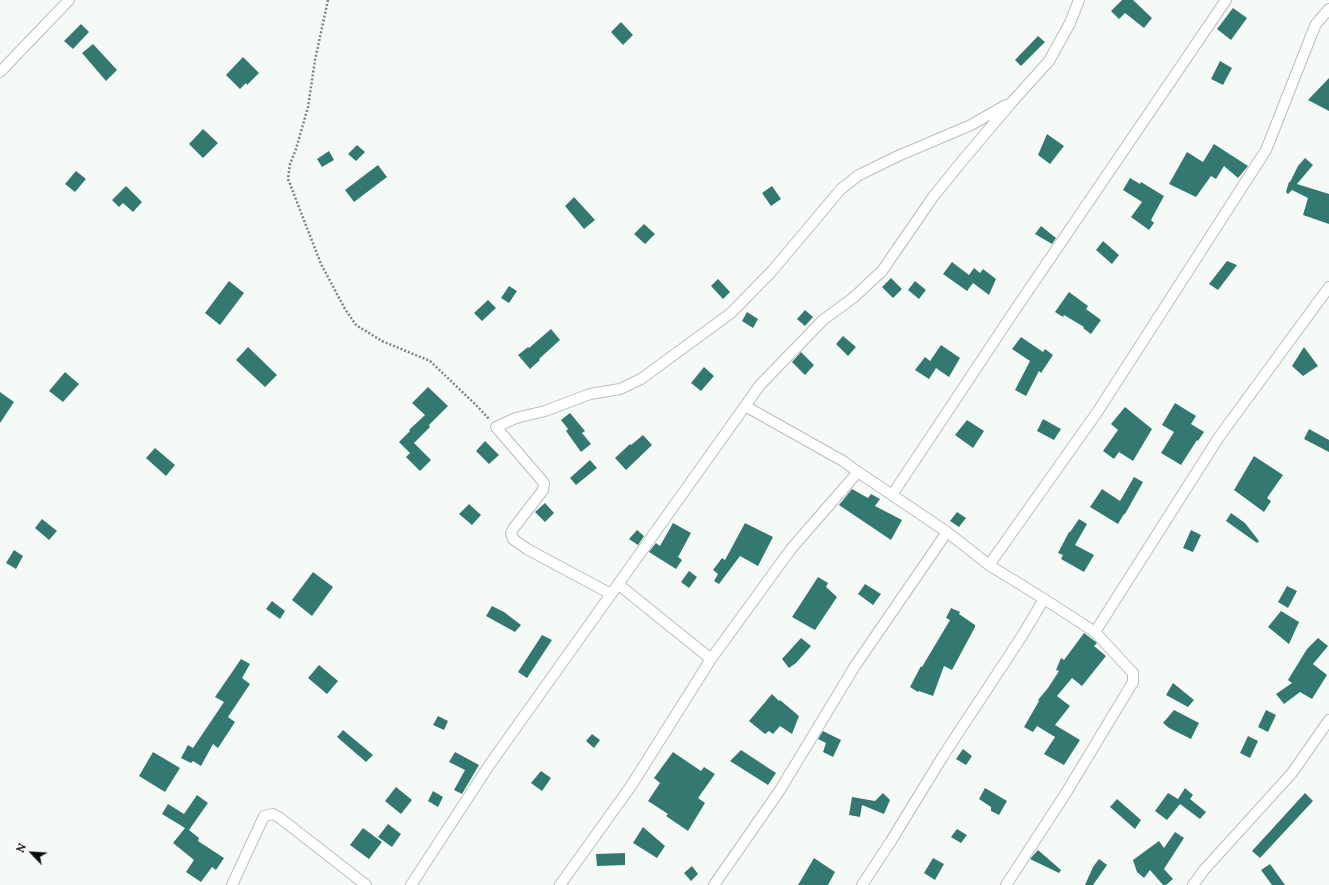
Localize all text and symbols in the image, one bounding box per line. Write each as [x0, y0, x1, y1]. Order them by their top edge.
north arrow [12, 833, 52, 873]
text: N [13, 841, 29, 855]

